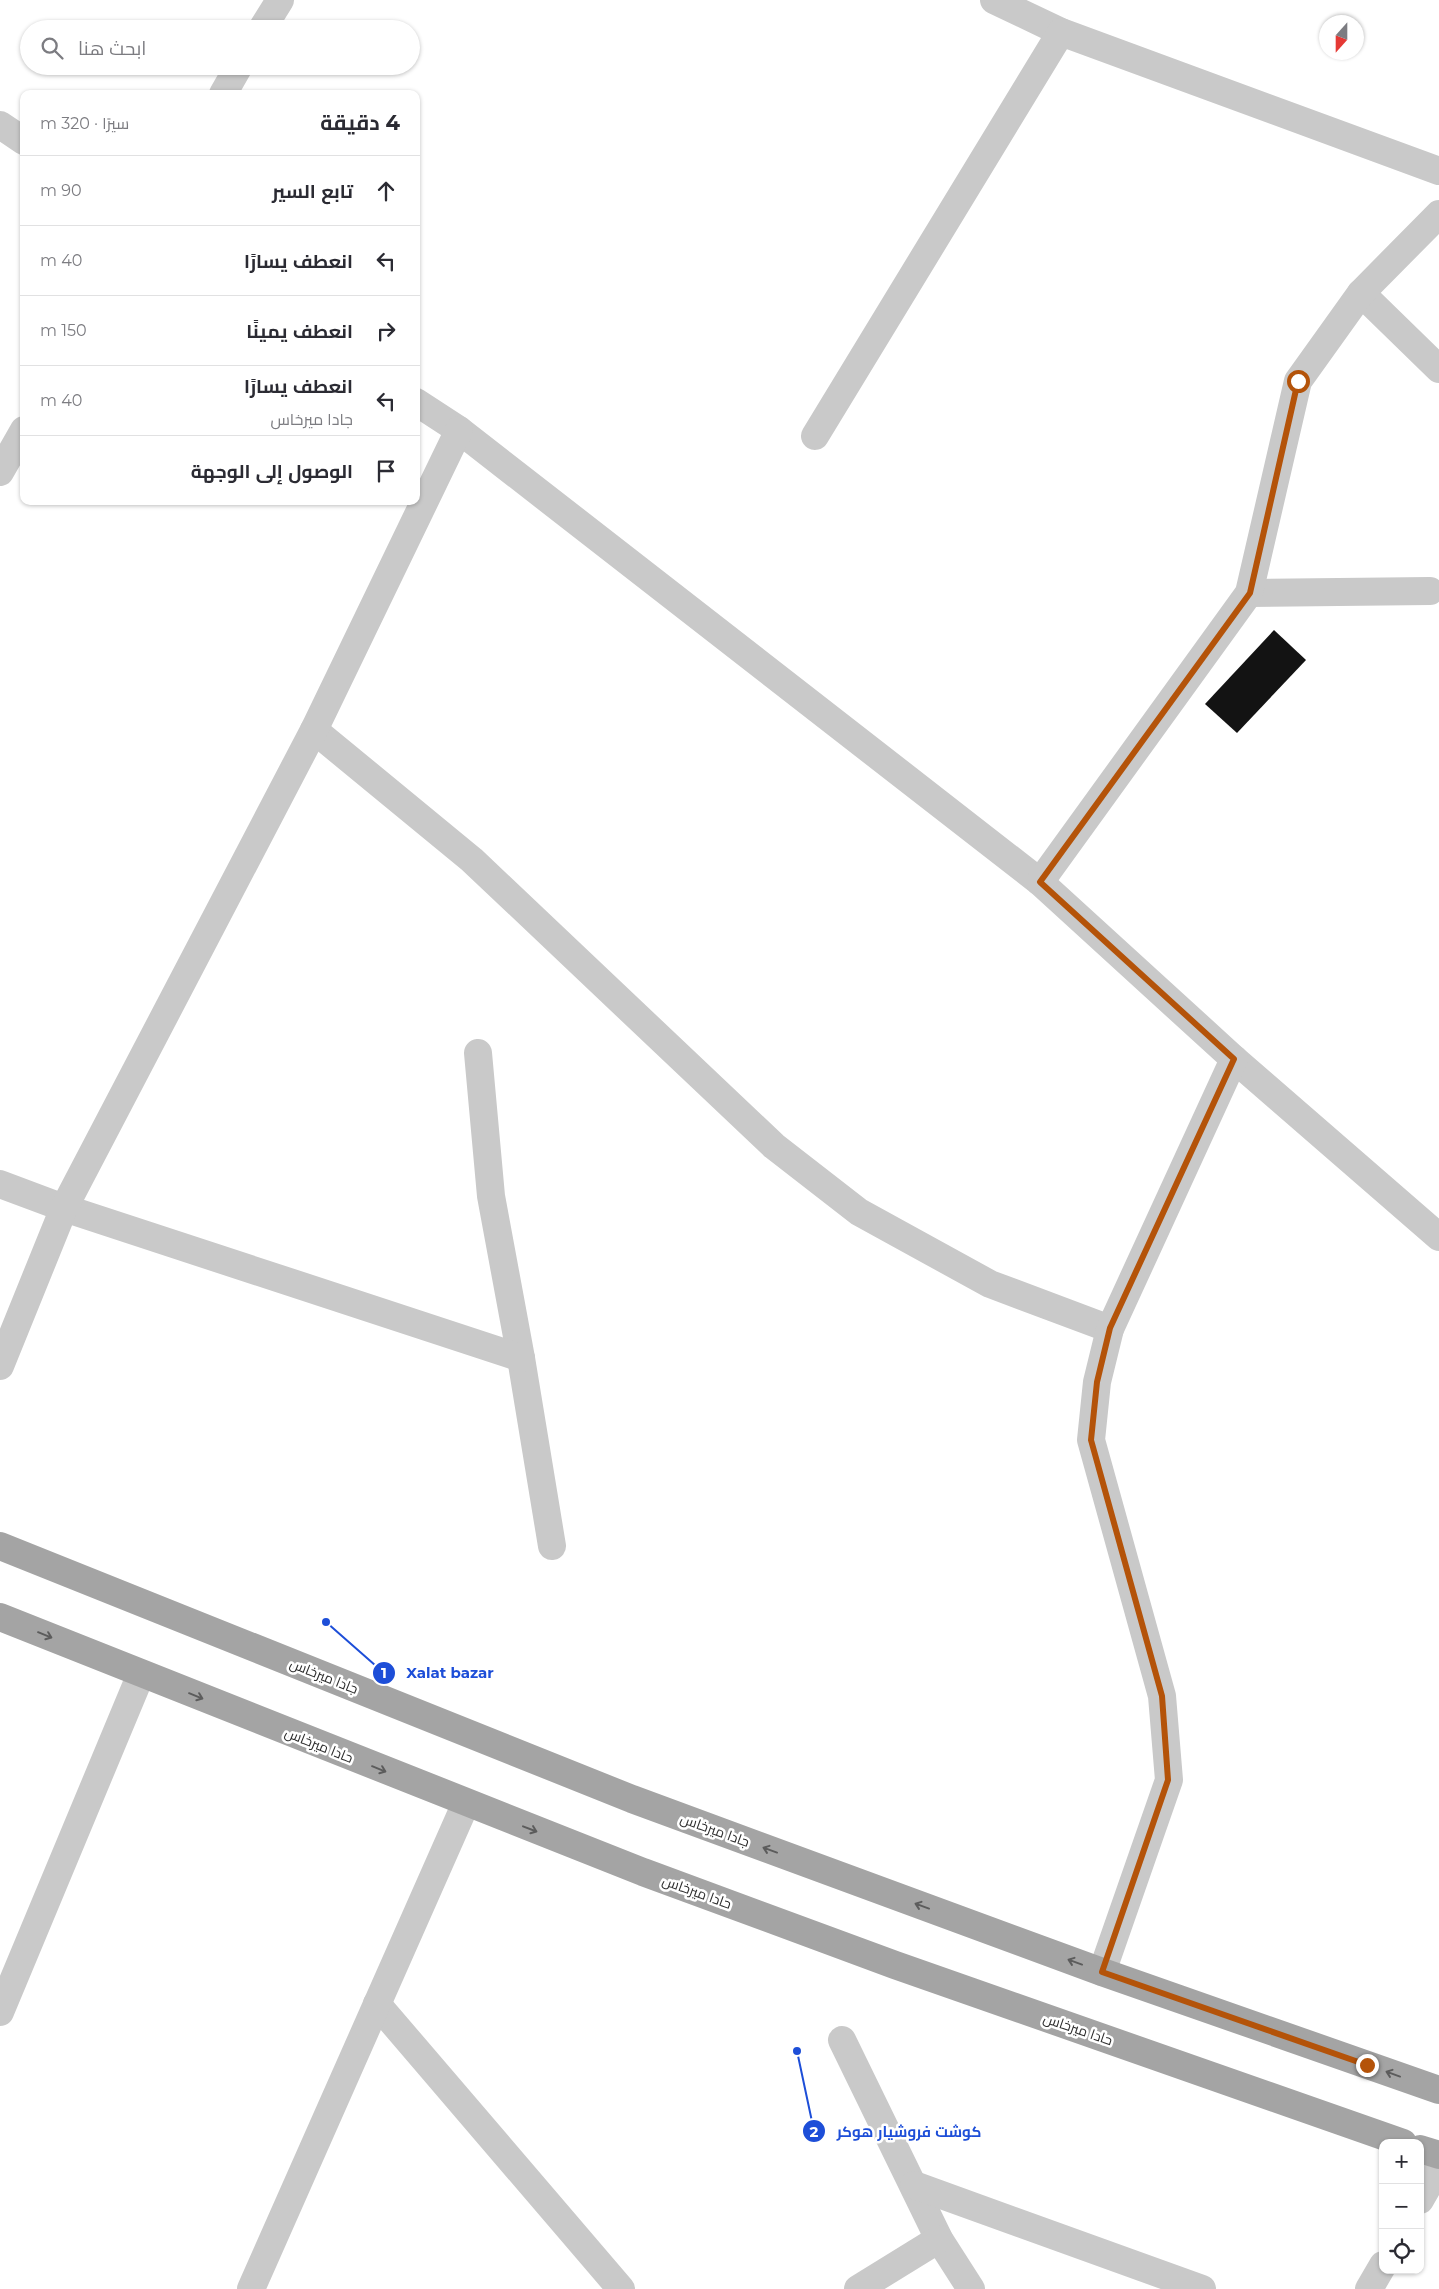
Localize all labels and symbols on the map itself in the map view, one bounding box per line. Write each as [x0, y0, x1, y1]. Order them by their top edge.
north arrow [1319, 15, 1364, 60]
route start [1287, 370, 1310, 393]
one-way arrow [37, 1631, 52, 1640]
street label: جادا ميرخاس [287, 1654, 361, 1698]
callout: Xalat bazar [372, 1658, 504, 1688]
text: 1 [381, 1663, 387, 1682]
text: Xalat bazar [406, 1663, 494, 1682]
one-way arrow [188, 1692, 203, 1701]
street label: حادا ميرخاس [282, 1723, 356, 1767]
one-way arrow [371, 1765, 386, 1774]
street label: جادا ميرخاس [678, 1809, 752, 1851]
one-way arrow [523, 1825, 538, 1834]
one-way arrow [762, 1845, 778, 1854]
street label: حادا ميرخاس [660, 1871, 734, 1913]
one-way arrow [915, 1901, 930, 1910]
one-way arrow [1067, 1957, 1083, 1966]
street label: حادا ميرخاس [1041, 2009, 1115, 2049]
route end [1356, 2054, 1379, 2077]
one-way arrow [1386, 2069, 1401, 2078]
callout: كوشت فروشيار هوكر [802, 2116, 991, 2146]
text: 2 [810, 2122, 819, 2141]
text: كوشت فروشيار هوكر [836, 2122, 981, 2141]

